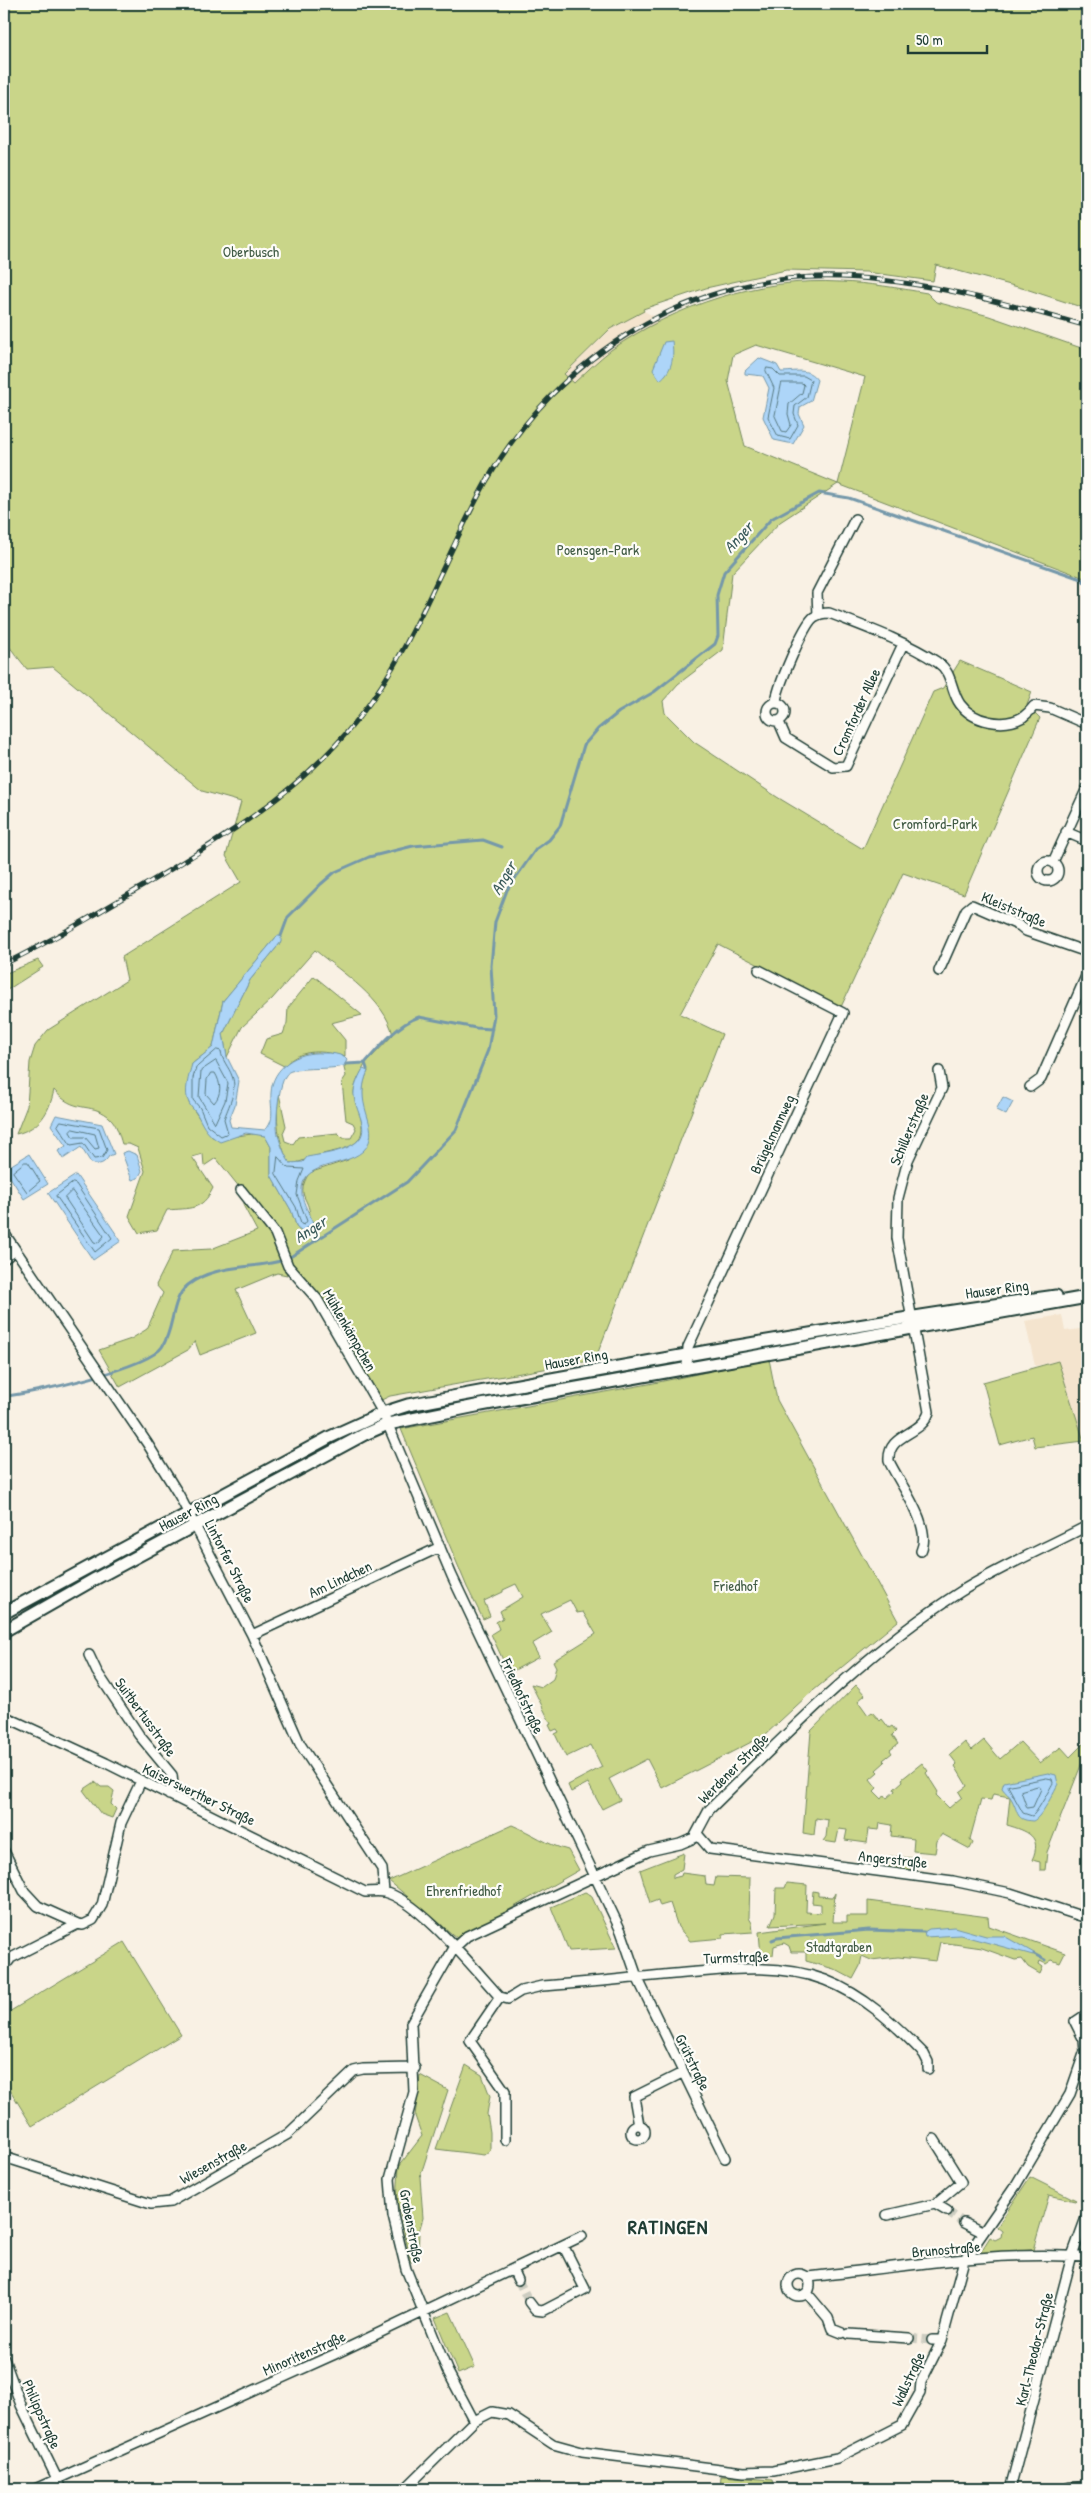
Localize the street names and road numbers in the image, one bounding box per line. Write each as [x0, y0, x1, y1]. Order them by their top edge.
street label: Cromforder Allee [827, 665, 885, 759]
street label: Kleiststraße [978, 886, 1050, 932]
street label: Schillerstraße [884, 1089, 934, 1169]
street label: Brügelmannweg [744, 1091, 800, 1177]
street label: Hauser Ring [964, 1274, 1030, 1304]
street label: Mühlenkämpchen [318, 1285, 382, 1375]
street label: Hauser Ring [543, 1343, 609, 1375]
street label: Hauser Ring [155, 1488, 221, 1536]
street label: Lintorfer Straße [200, 1516, 260, 1606]
street label: Am Lindchen [305, 1555, 375, 1603]
street label: Friedhofstraße [496, 1654, 550, 1737]
street label: Suitbertusstraße [110, 1673, 182, 1761]
street label: Werdener Straße [693, 1728, 773, 1808]
street label: Kaiserswerther Straße [139, 1758, 259, 1830]
street label: Angerstraße [858, 1845, 928, 1873]
street label: Turmstraße [703, 1945, 769, 1969]
street label: Grütstraße [670, 2030, 716, 2094]
street label: Wiesenstraße [176, 2135, 250, 2189]
street label: Grabenstraße [395, 2188, 429, 2264]
street label: Brunostraße [911, 2236, 981, 2262]
street label: Karl-Theodor-Straße [1010, 2290, 1058, 2408]
street label: Minoritenstraße [259, 2325, 349, 2381]
street label: Wallstraße [886, 2348, 930, 2410]
street label: Philippstraße [17, 2376, 67, 2452]

